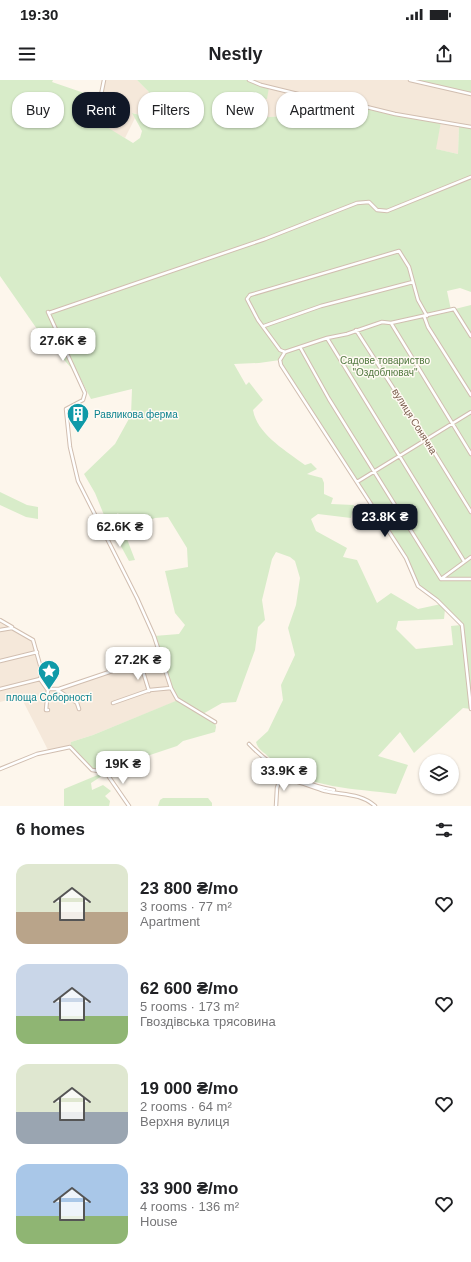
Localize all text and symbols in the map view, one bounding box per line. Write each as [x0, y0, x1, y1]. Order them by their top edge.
text: 19:30 [20, 6, 58, 23]
icon: menu [16, 43, 38, 65]
icon: share [433, 43, 455, 65]
text: Nestly [208, 44, 263, 64]
chip: Buy [12, 92, 64, 128]
chip: Rent [72, 92, 130, 128]
chip: Filters [138, 92, 204, 128]
chip: New [212, 92, 268, 128]
chip: Apartment [276, 92, 368, 128]
pin: 27.6K ₴ [26, 328, 100, 362]
text: 27.6K ₴ [40, 333, 86, 348]
park label: Садове товариство "Оздоблювач" [340, 355, 430, 378]
street label: вулиця Сонячна [390, 386, 439, 456]
building icon: Равликова ферма [65, 401, 91, 434]
place label: Равликова ферма [94, 409, 178, 420]
pin: 23.8K ₴ [348, 504, 422, 538]
text: 23.8K ₴ [362, 509, 408, 524]
pin: 62.6K ₴ [83, 514, 157, 548]
text: 62.6K ₴ [97, 519, 143, 534]
pin: 27.2K ₴ [101, 647, 175, 681]
text: 27.2K ₴ [115, 652, 161, 667]
place icon: площа Соборності [36, 658, 62, 691]
place label: площа Соборності [6, 692, 92, 703]
pin: 19K ₴ [95, 751, 151, 785]
map controls [419, 754, 459, 794]
button: layers [419, 754, 459, 794]
text: 19K ₴ [105, 756, 141, 771]
pin: 33.9K ₴ [247, 758, 321, 792]
text: 33.9K ₴ [261, 763, 307, 778]
icon: filters [433, 819, 455, 841]
text: 6 homes [16, 820, 85, 839]
text: 23 800 ₴/mo [140, 879, 238, 898]
icon: home [48, 880, 96, 928]
icon: heart [433, 893, 455, 915]
text: 3 rooms · 77 m² [140, 899, 232, 914]
text: Apartment [140, 914, 200, 929]
text: 62 600 ₴/mo [140, 979, 238, 998]
icon: home [48, 980, 96, 1028]
icon: heart [433, 993, 455, 1015]
text: 5 rooms · 173 m² [140, 999, 239, 1014]
text: Гвоздівська трясовина [140, 1014, 276, 1029]
text: 19 000 ₴/mo [140, 1079, 238, 1098]
icon: home [48, 1080, 96, 1128]
icon: heart [433, 1093, 455, 1115]
text: 2 rooms · 64 m² [140, 1099, 232, 1114]
text: Верхня вулиця [140, 1114, 229, 1129]
text: 33 900 ₴/mo [140, 1179, 238, 1198]
icon: home [48, 1180, 96, 1228]
icon: heart [433, 1193, 455, 1215]
text: 4 rooms · 136 m² [140, 1199, 239, 1214]
text: House [140, 1214, 178, 1229]

